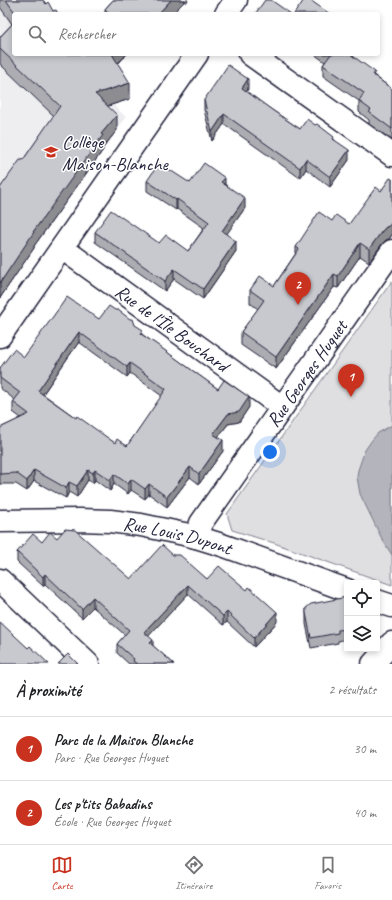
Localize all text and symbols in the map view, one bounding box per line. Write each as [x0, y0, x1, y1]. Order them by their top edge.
search box [12, 12, 380, 56]
icon: search [26, 23, 48, 45]
text: Rechercher [58, 25, 116, 44]
place label: Collège Maison-Blanche [62, 130, 170, 176]
school or university icon: Collège Maison-Blanche [43, 144, 59, 160]
pin: 2 [285, 272, 311, 305]
street label: Rue de l'Île Bouchard [110, 279, 236, 380]
street label: Rue Georges Huguet [261, 314, 354, 432]
pin: 1 [338, 364, 364, 397]
your location [260, 442, 280, 462]
street label: Rue Louis Dupont [122, 512, 236, 561]
map controls [344, 580, 380, 652]
button: locate [344, 580, 380, 616]
button: layers [344, 616, 380, 652]
text: À proximité [16, 680, 81, 701]
text: 2 résultats [328, 682, 376, 698]
text: Parc de la Maison Blanche [54, 731, 193, 750]
text: 1 [26, 741, 32, 757]
text: 30 m [354, 741, 376, 757]
text: Parc · Rue Georges Huguet [54, 750, 168, 766]
text: Les p'tits Babadins [54, 795, 152, 814]
text: 2 [26, 805, 32, 821]
text: 40 m [354, 805, 376, 821]
text: École · Rue Georges Huguet [54, 814, 171, 830]
tab: Carte [51, 854, 73, 892]
tab: Itinéraire [175, 854, 212, 892]
tab: Favoris [314, 854, 341, 892]

